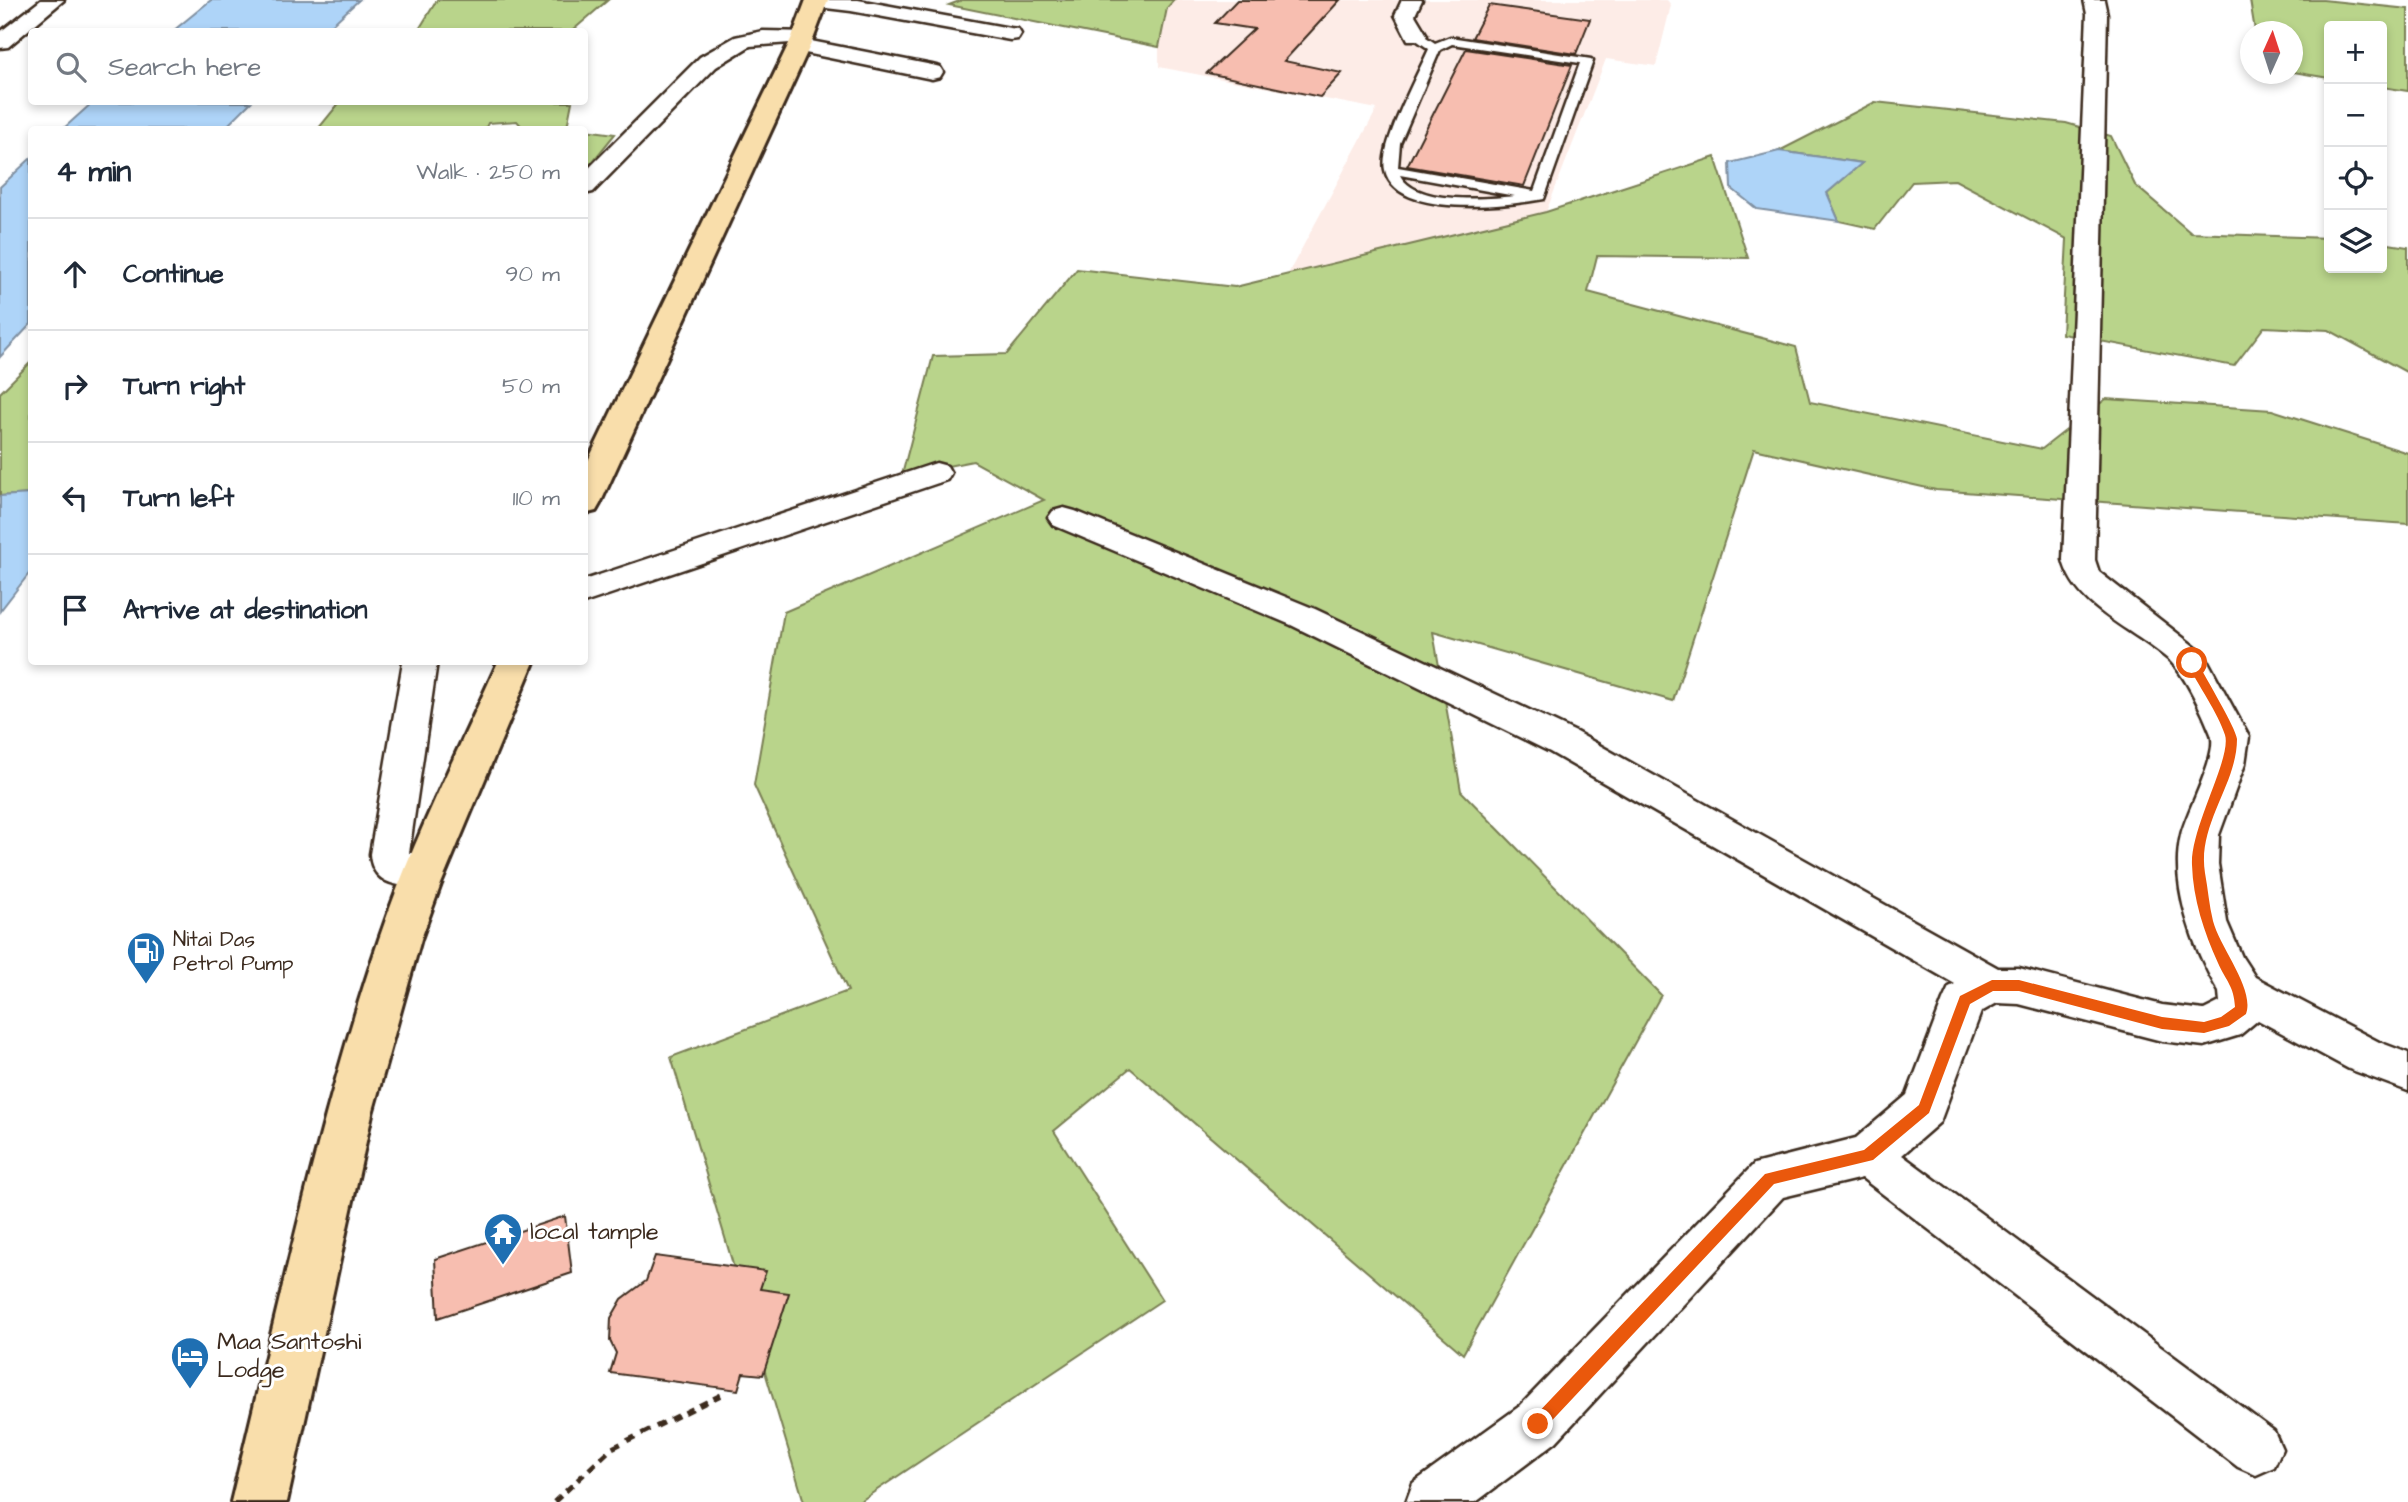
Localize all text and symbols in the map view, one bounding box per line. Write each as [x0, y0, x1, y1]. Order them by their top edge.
north arrow [2240, 21, 2303, 84]
map controls [2324, 21, 2387, 273]
button: + [2324, 21, 2387, 84]
search box [28, 28, 588, 105]
icon: search [52, 48, 90, 86]
text: Search here [108, 49, 261, 85]
button: − [2324, 84, 2387, 147]
button: locate [2324, 147, 2387, 210]
text: 4 min [56, 151, 131, 193]
text: Walk · 250 m [416, 156, 560, 188]
button: layers [2324, 210, 2387, 273]
icon: ahead [56, 255, 94, 293]
text: Continue [123, 256, 224, 292]
text: 90 m [505, 258, 560, 290]
icon: right [56, 367, 94, 405]
text: Turn right [123, 368, 245, 404]
text: 50 m [502, 370, 560, 402]
icon: left [56, 479, 94, 517]
text: Turn left [123, 480, 234, 516]
text: 110 m [512, 482, 560, 514]
icon: arrive [56, 591, 94, 629]
text: Arrive at destination [123, 592, 368, 628]
route start [2176, 647, 2207, 678]
place label: Nitai Das Petrol Pump [173, 925, 294, 979]
fuel station icon: Nitai Das Petrol Pump [125, 930, 167, 985]
temple icon: local tample [482, 1211, 524, 1266]
place label: local tample [530, 1215, 659, 1249]
place label: Maa Santoshi Lodge [217, 1325, 362, 1388]
hotel icon: Maa Santoshi Lodge [169, 1335, 211, 1390]
route end [1522, 1408, 1553, 1439]

